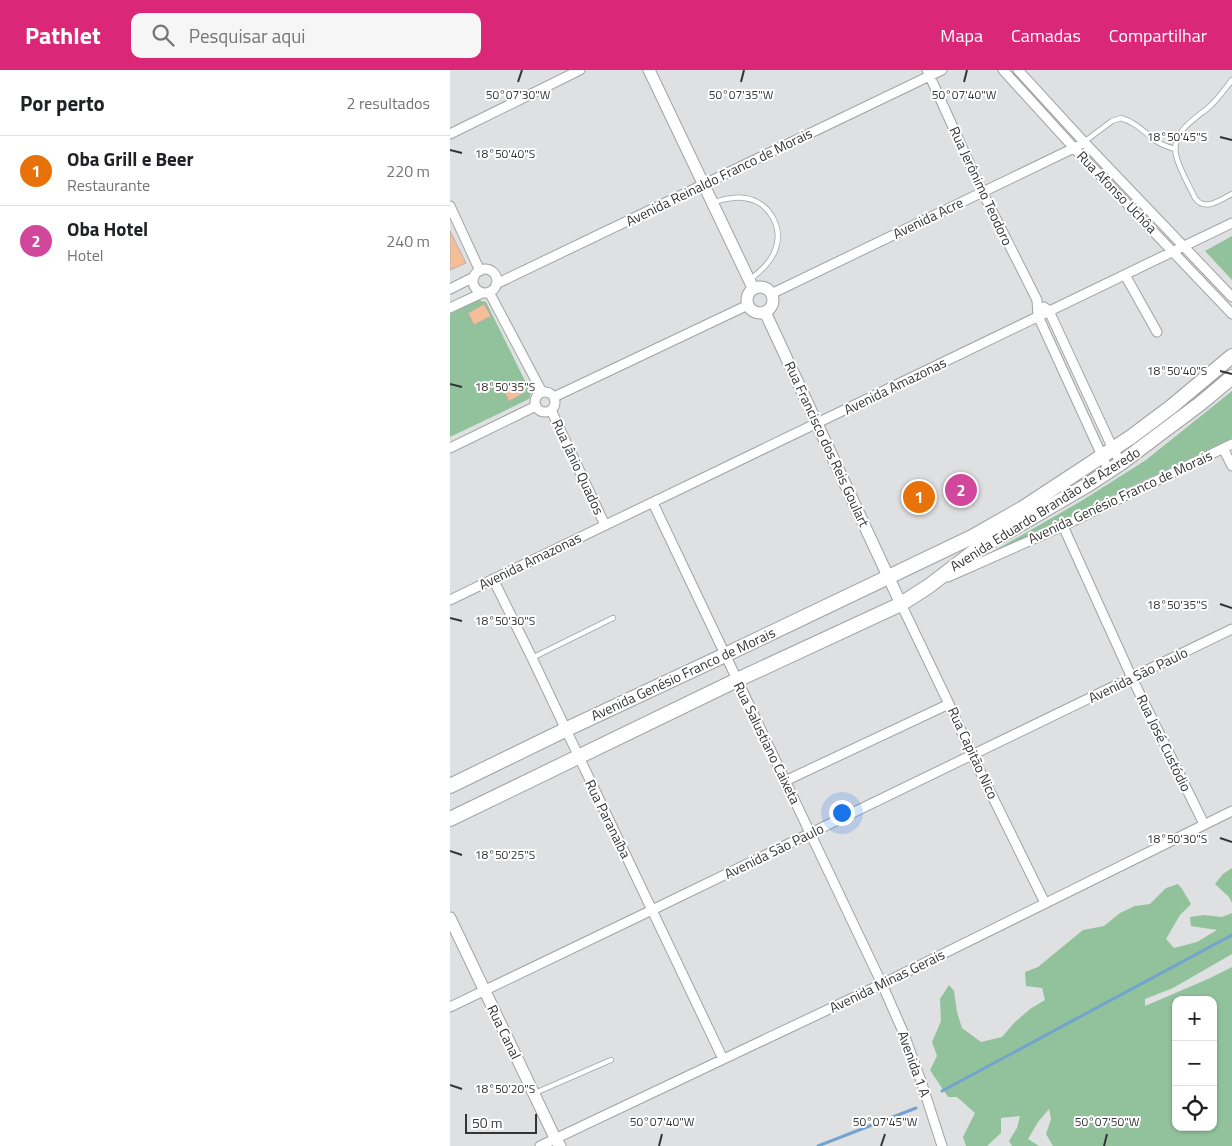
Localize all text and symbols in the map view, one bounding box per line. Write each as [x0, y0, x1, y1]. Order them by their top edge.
search box [131, 13, 481, 58]
text: Pathlet [25, 17, 101, 53]
icon: search [149, 21, 177, 49]
text: Pesquisar aqui [189, 21, 306, 50]
text: Mapa [940, 22, 983, 49]
text: Camadas [1011, 22, 1081, 49]
text: Compartilhar [1109, 22, 1207, 49]
text: 50°07'30"W [486, 85, 551, 104]
text: 50°07'35"W [709, 85, 774, 104]
text: 50°07'40"W [932, 85, 997, 104]
text: Por perto [20, 87, 105, 119]
text: 2 resultados [346, 91, 430, 115]
street label: Avenida Reinaldo Franco de Morais [622, 122, 816, 231]
street label: Rua Jerônimo Teodoro [945, 123, 1018, 249]
text: 18°50'45"S [1147, 127, 1207, 146]
text: Oba Grill e Beer [67, 144, 194, 173]
text: 18°50'40"S [475, 144, 535, 163]
street label: Rua Afonso Uchôa [1072, 146, 1162, 238]
text: 1 [32, 159, 40, 183]
text: 220 m [386, 159, 430, 183]
text: Restaurante [67, 173, 150, 197]
street label: Avenida Acre [889, 191, 967, 244]
text: Oba Hotel [67, 214, 148, 243]
text: 2 [32, 229, 40, 253]
text: 240 m [386, 229, 430, 253]
text: Hotel [67, 243, 104, 267]
street label: Avenida Amazonas [840, 352, 950, 419]
street label: Rua Francisco dos Reis Goulart [780, 357, 875, 530]
text: 18°50'40"S [1147, 361, 1207, 380]
text: 18°50'35"S [475, 377, 535, 396]
street label: Rua Jânio Quados [547, 416, 610, 518]
street label: Avenida Eduardo Brandão de Azeredo [946, 441, 1144, 576]
street label: Avenida Genésio Franco de Morais [1024, 445, 1215, 549]
pin: 2 [945, 471, 977, 509]
pin: 1 [903, 478, 935, 516]
street label: Avenida Amazonas [475, 527, 585, 594]
text: 18°50'35"S [1147, 595, 1207, 614]
text: 18°50'30"S [475, 611, 535, 630]
street label: Avenida Genésio Franco de Morais [587, 622, 778, 726]
street label: Avenida São Paulo [1085, 641, 1191, 708]
street label: Rua Salustiano Caixeta [729, 678, 806, 807]
street label: Rua José Custódio [1132, 691, 1197, 795]
street label: Rua Capitão Nico [943, 703, 1004, 802]
street label: Rua Paranaíba [580, 776, 637, 862]
your location [829, 800, 855, 826]
street label: Avenida São Paulo [721, 817, 827, 884]
text: 18°50'30"S [1147, 829, 1207, 848]
text: 18°50'25"S [475, 845, 535, 864]
street label: Avenida Minas Gerais [826, 944, 948, 1018]
map controls [1172, 996, 1217, 1131]
button: + [1172, 996, 1217, 1041]
street label: Rua Canal [482, 1001, 527, 1063]
street label: Avenida 1 A [893, 1028, 936, 1101]
button: − [1172, 1041, 1217, 1086]
text: 18°50'20"S [475, 1079, 535, 1098]
button: locate [1172, 1086, 1217, 1131]
scale bar [465, 1111, 538, 1134]
text: 50 m [472, 1112, 502, 1133]
text: 50°07'40"W [630, 1112, 695, 1131]
text: 50°07'45"W [853, 1112, 918, 1131]
text: 50°07'50"W [1075, 1112, 1140, 1131]

